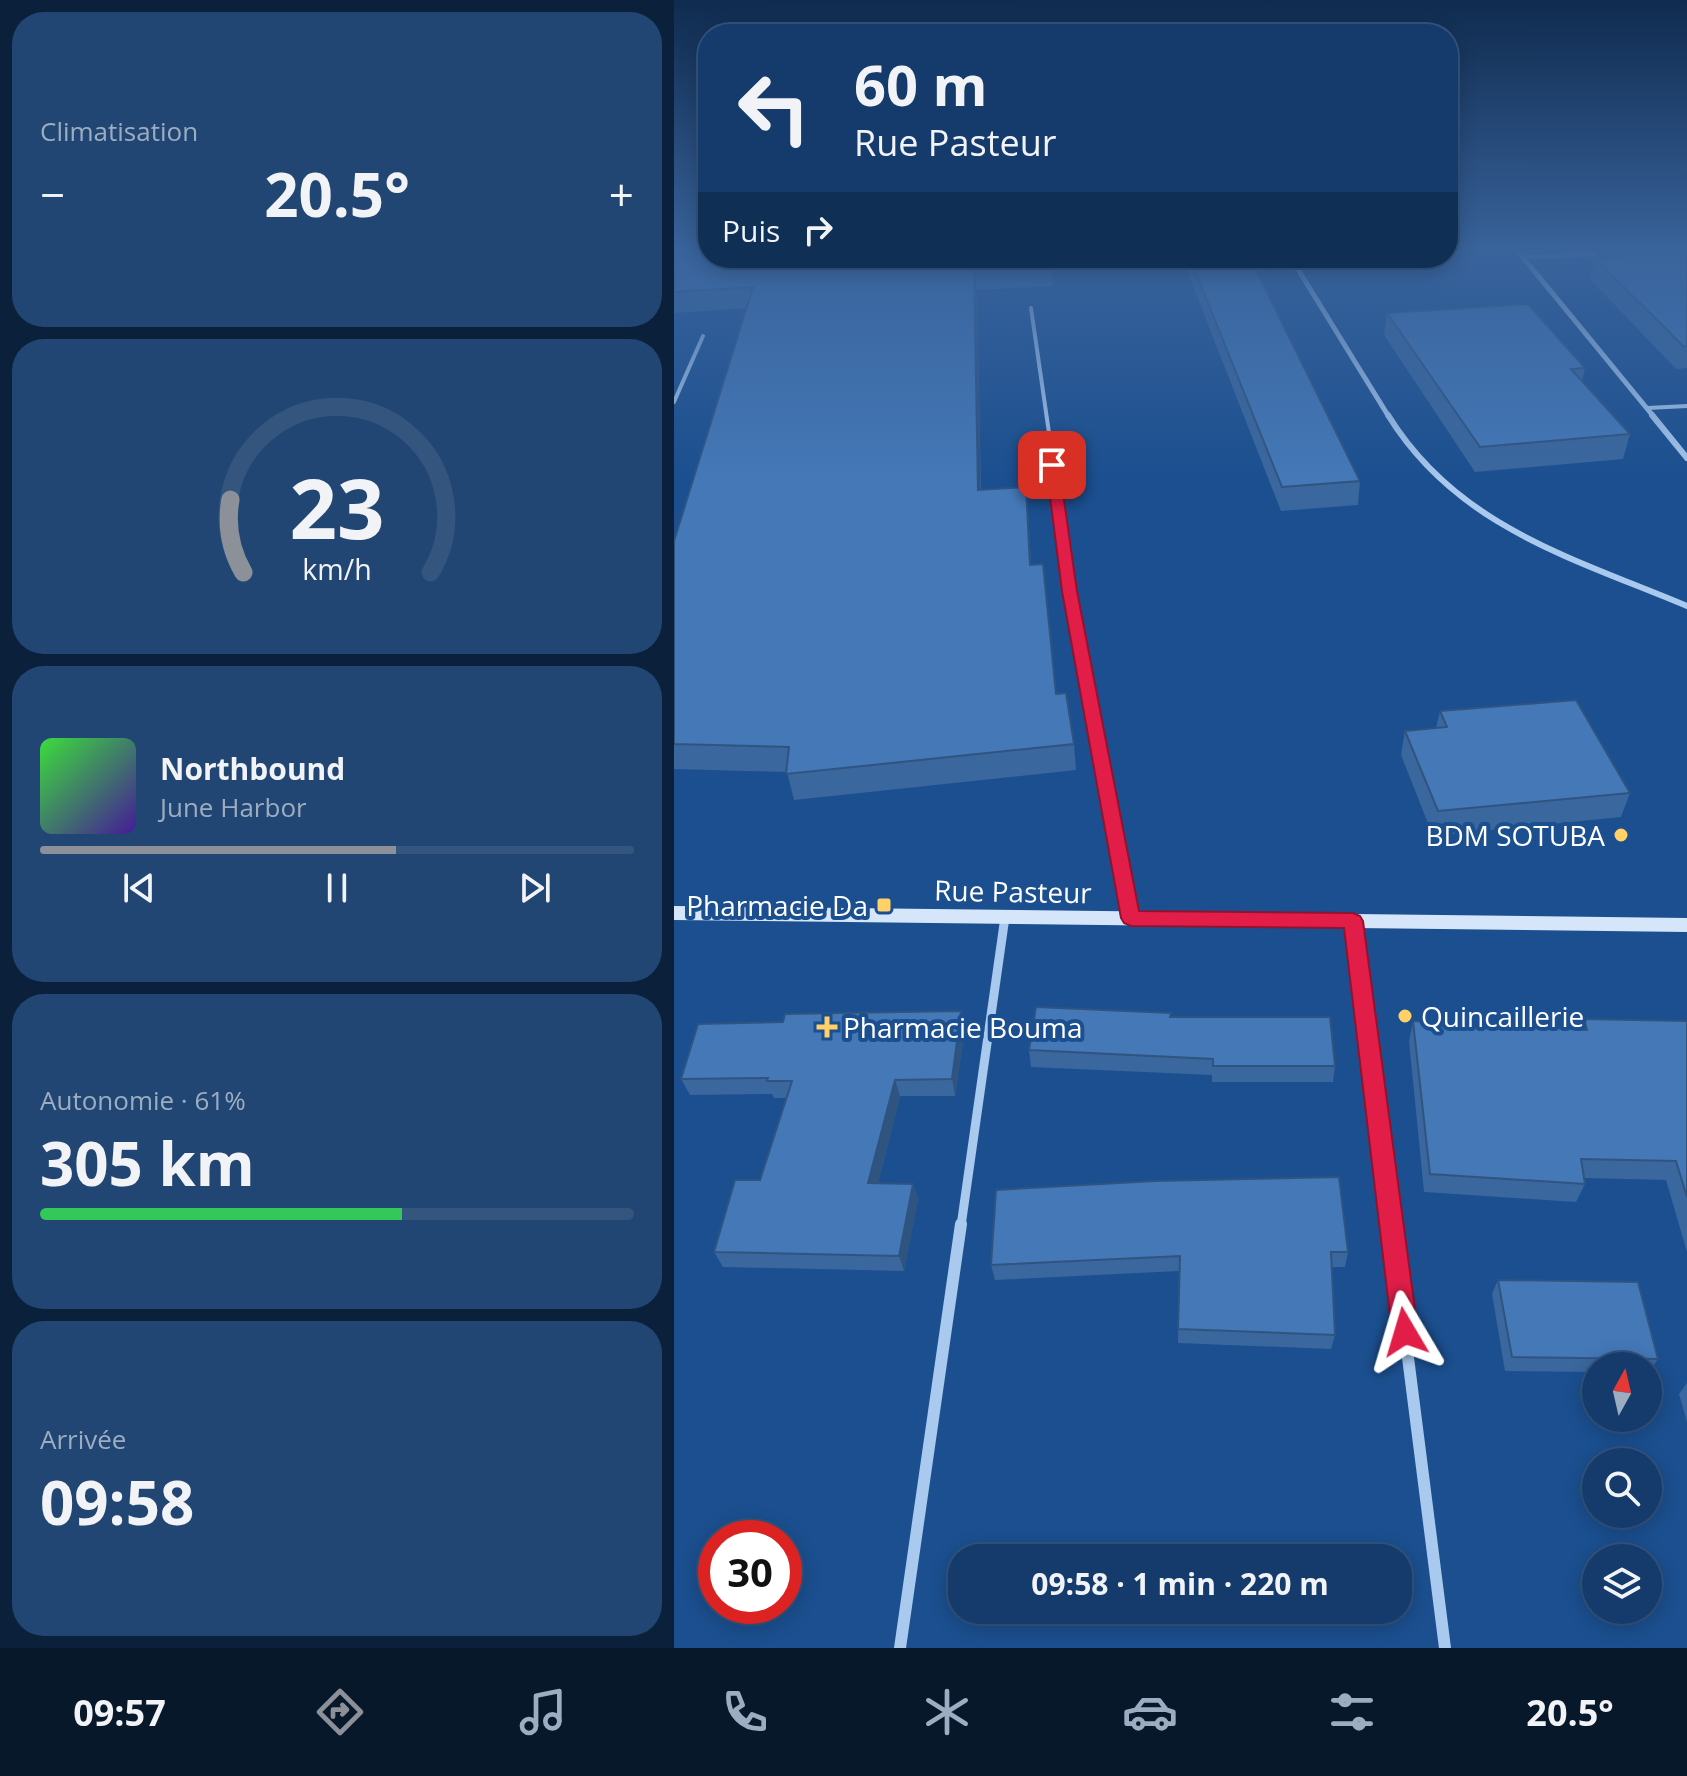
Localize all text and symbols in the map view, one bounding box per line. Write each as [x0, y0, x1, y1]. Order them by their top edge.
text: 60 m [854, 46, 988, 122]
icon: left [722, 56, 826, 160]
text: Climatisation [40, 113, 198, 149]
text: Rue Pasteur [854, 118, 1057, 167]
text: 20.5° [264, 153, 410, 235]
text: − [40, 164, 65, 224]
text: + [609, 164, 634, 224]
icon: right [796, 208, 840, 252]
text: Puis [722, 210, 780, 251]
pin [1018, 431, 1086, 499]
icon: arrive [1030, 443, 1074, 487]
text: 23 [289, 449, 385, 562]
text: km/h [302, 549, 372, 588]
text: Northbound [160, 748, 345, 789]
text: June Harbor [160, 789, 307, 825]
place label: BDM SOTUBA [1425, 816, 1605, 854]
marker: BDM SOTUBA [1612, 826, 1630, 844]
icon: previous [117, 866, 161, 910]
icon: pause [315, 866, 359, 910]
icon: next [513, 866, 557, 910]
street label: Rue Pasteur [934, 871, 1093, 911]
place label: Pharmacie Da [686, 886, 868, 924]
marker: Pharmacie Da [875, 896, 893, 914]
place label: Quincaillerie [1421, 997, 1584, 1035]
marker: Quincaillerie [1396, 1007, 1414, 1025]
place label: Pharmacie Bouma [843, 1008, 1083, 1046]
marker: Pharmacie Bouma [818, 1018, 836, 1036]
text: Autonomie · 61% [40, 1082, 246, 1118]
text: 305 km [40, 1122, 255, 1204]
position arrow [1363, 1290, 1447, 1374]
north arrow [1582, 1352, 1662, 1432]
map controls [1582, 1352, 1662, 1624]
text: Arrivée [40, 1421, 126, 1457]
button: search [1582, 1448, 1662, 1528]
text: 09:58 [40, 1461, 194, 1543]
speed limit sign: 30 [698, 1520, 802, 1624]
button: layers [1582, 1544, 1662, 1624]
text: 09:58 · 1 min · 220 m [1031, 1563, 1329, 1604]
icon: directions [312, 1684, 368, 1740]
icon: music [515, 1684, 571, 1740]
icon: phone [717, 1684, 773, 1740]
icon: climate [919, 1684, 975, 1740]
icon: car [1122, 1684, 1178, 1740]
icon: filters [1324, 1684, 1380, 1740]
text: 09:57 [73, 1688, 166, 1737]
text: 20.5° [1526, 1688, 1614, 1737]

